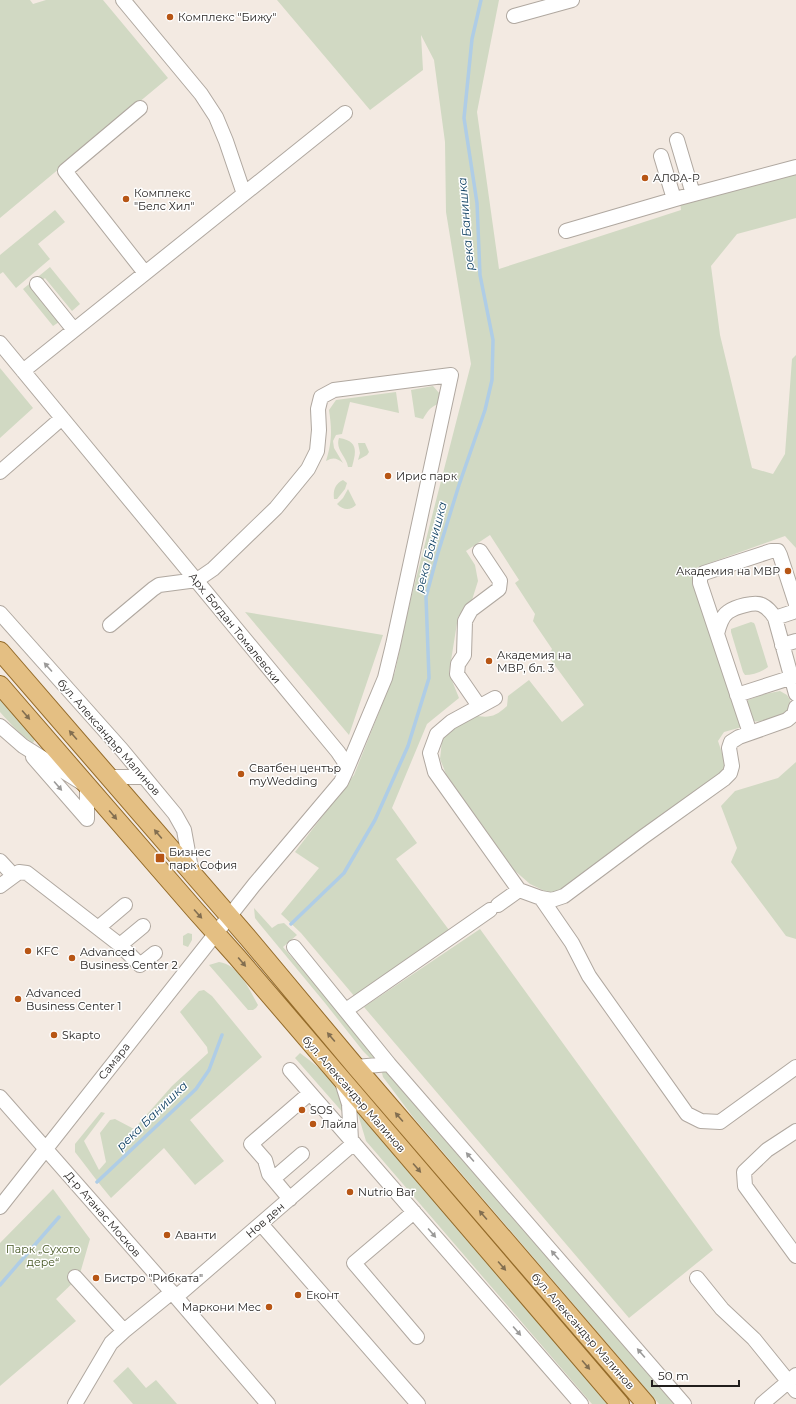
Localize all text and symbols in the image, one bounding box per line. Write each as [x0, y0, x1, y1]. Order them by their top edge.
place label: Комплекс "Бижу" [178, 10, 276, 24]
marker: Комплекс "Бижу" [165, 12, 175, 22]
place label: АЛФА-Р [653, 171, 700, 185]
marker: АЛФА-Р [640, 173, 650, 183]
water label: река Банишка [454, 177, 477, 271]
place label: Комплекс "Белс Хил" [134, 186, 194, 213]
marker: Комплекс "Белс Хил" [121, 194, 131, 204]
place label: Ирис парк [396, 469, 458, 483]
marker: Ирис парк [383, 471, 393, 481]
water label: река Банишка [411, 500, 450, 594]
place label: Академия на МВР [676, 564, 780, 578]
marker: Академия на МВР [783, 566, 793, 576]
street label: Арх. Богдан Томалевски [186, 570, 284, 686]
place label: Академия на МВР, бл. 3 [497, 648, 571, 675]
marker: Академия на МВР, бл. 3 [484, 656, 494, 666]
one-way arrow [44, 662, 53, 672]
street label: бул. Александър Малинов [54, 676, 164, 798]
one-way arrow [21, 709, 30, 720]
one-way arrow [69, 730, 78, 740]
place label: Сватбен център myWedding [249, 761, 341, 788]
marker: Сватбен център myWedding [236, 769, 246, 779]
one-way arrow [54, 780, 63, 791]
one-way arrow [108, 810, 117, 821]
one-way arrow [154, 828, 163, 839]
place label: Бизнес парк София [169, 845, 237, 872]
marker: Бизнес парк София [154, 852, 166, 864]
one-way arrow [193, 908, 202, 919]
place label: KFC [36, 944, 59, 958]
place label: Advanced Business Center 2 [80, 945, 178, 972]
marker: KFC [23, 946, 33, 956]
marker: Advanced Business Center 2 [67, 953, 77, 963]
one-way arrow [237, 957, 246, 968]
place label: Advanced Business Center 1 [26, 986, 122, 1013]
marker: Advanced Business Center 1 [13, 994, 23, 1004]
place label: Skapto [62, 1028, 100, 1042]
marker: Skapto [49, 1030, 59, 1040]
one-way arrow [326, 1031, 335, 1042]
street label: бул. Александър Малинов [299, 1033, 409, 1155]
street label: Самара [95, 1040, 133, 1082]
water label: река Банишка [113, 1078, 190, 1153]
place label: SOS [310, 1103, 333, 1117]
marker: SOS [297, 1105, 307, 1115]
one-way arrow [394, 1111, 403, 1122]
place label: Лайла [321, 1117, 357, 1131]
marker: Лайла [308, 1119, 318, 1129]
one-way arrow [466, 1152, 475, 1162]
one-way arrow [412, 1162, 421, 1173]
street label: Д-р Атанас Москов [62, 1168, 144, 1260]
place label: Nutrio Bar [358, 1185, 415, 1199]
marker: Nutrio Bar [345, 1187, 355, 1197]
street label: Нов ден [243, 1199, 287, 1241]
one-way arrow [479, 1210, 488, 1221]
one-way arrow [427, 1227, 436, 1238]
place label: Аванти [175, 1228, 216, 1242]
marker: Аванти [162, 1230, 172, 1240]
park label: Парк „Сухото дере“ [6, 1242, 80, 1269]
one-way arrow [551, 1250, 560, 1260]
one-way arrow [497, 1261, 506, 1272]
street label: бул. Александър Малинов [528, 1270, 638, 1392]
place label: Бистро "Рибката" [104, 1271, 203, 1285]
marker: Бистро "Рибката" [91, 1273, 101, 1283]
place label: Еконт [306, 1288, 340, 1302]
marker: Еконт [293, 1290, 303, 1300]
place label: Маркони Мес [182, 1300, 261, 1314]
marker: Маркони Мес [264, 1302, 274, 1312]
one-way arrow [512, 1325, 521, 1336]
one-way arrow [636, 1348, 645, 1359]
one-way arrow [582, 1360, 591, 1370]
scale bar [652, 1362, 739, 1388]
text: 50 m [658, 1368, 689, 1383]

